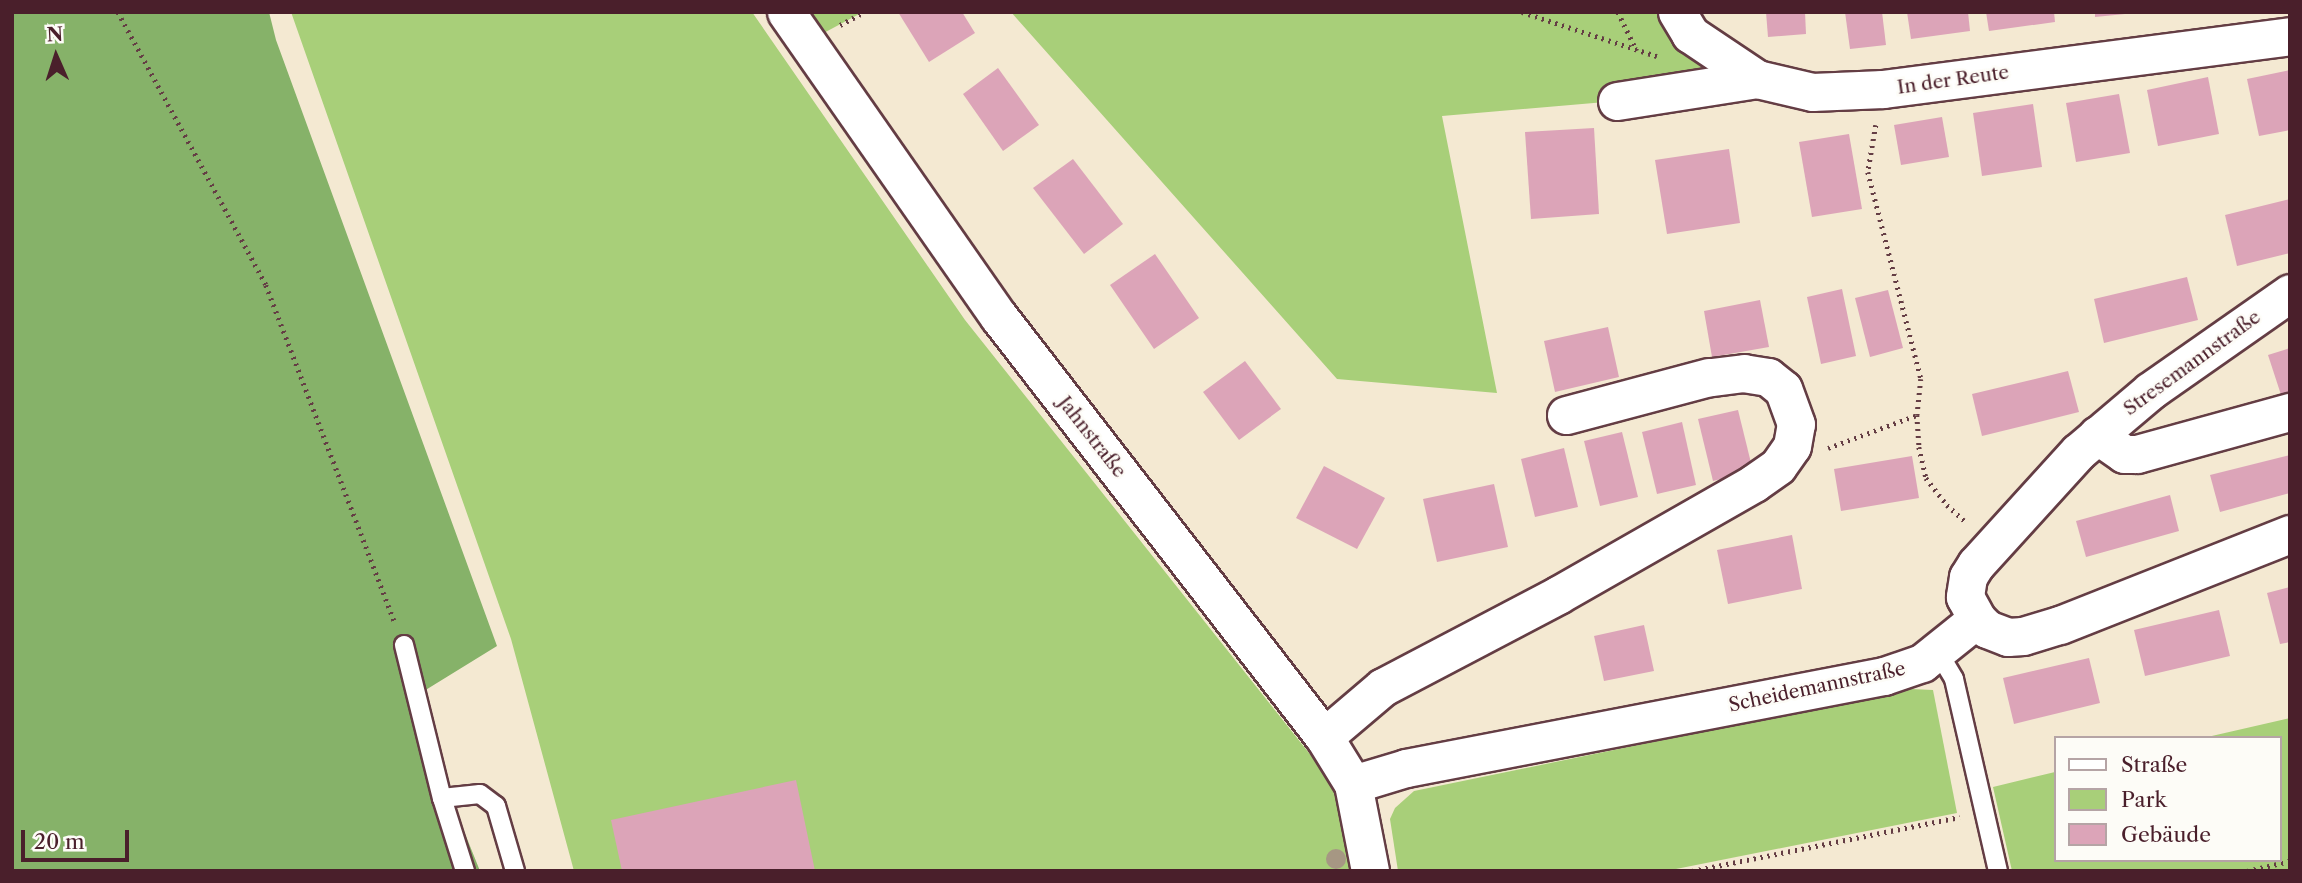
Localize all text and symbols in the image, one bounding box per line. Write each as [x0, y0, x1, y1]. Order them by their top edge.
north arrow [21, 21, 91, 91]
text: N [46, 23, 64, 46]
street label: In der Reute [1896, 61, 2010, 99]
street label: Stresemannstraße [2119, 306, 2265, 420]
street label: Jahnstraße [1053, 392, 1131, 482]
street label: Scheidemannstraße [1727, 657, 1907, 717]
legend [2054, 736, 2281, 862]
text: Straße [2121, 752, 2187, 777]
text: Park [2121, 787, 2167, 812]
scale bar [24, 816, 133, 860]
text: Gebäude [2121, 822, 2211, 847]
text: 20 m [34, 829, 85, 854]

